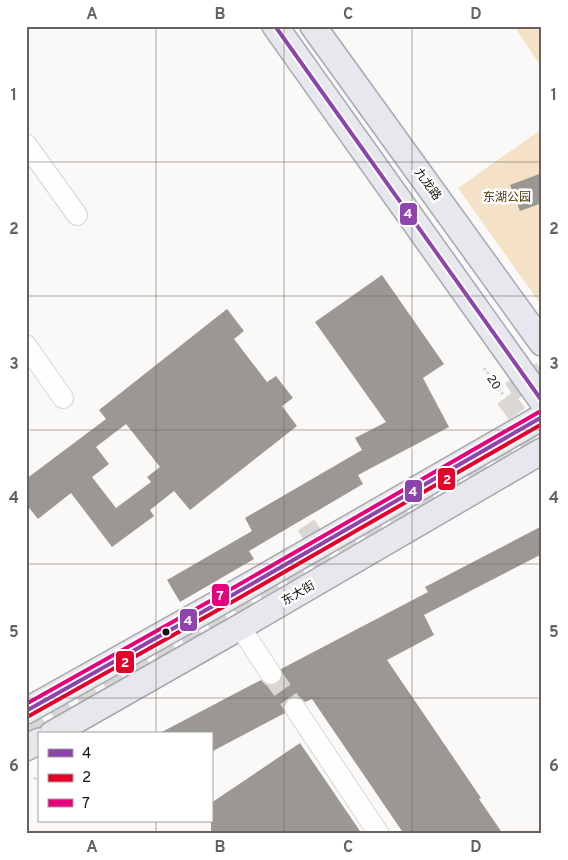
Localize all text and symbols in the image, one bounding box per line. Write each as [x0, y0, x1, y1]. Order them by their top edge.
text: A [86, 5, 98, 25]
text: B [214, 5, 226, 25]
text: C [343, 5, 353, 25]
text: D [470, 5, 482, 25]
text: 1 [11, 86, 17, 106]
text: 1 [551, 86, 557, 106]
street label: 九龙路 [410, 165, 444, 204]
park label: 东湖公园 [483, 190, 531, 206]
line badge: 4 [399, 202, 418, 226]
text: 4 [404, 206, 413, 223]
text: 2 [9, 220, 19, 240]
text: 2 [549, 220, 559, 240]
text: 3 [9, 355, 19, 375]
text: 3 [549, 355, 559, 375]
street label: 20 [482, 372, 504, 393]
line badge: 2 [437, 467, 456, 491]
text: 2 [443, 472, 451, 489]
line badge: 4 [404, 479, 423, 503]
text: 4 [409, 484, 418, 501]
text: 4 [9, 489, 19, 509]
text: 4 [549, 489, 559, 509]
street label: 东大街 [279, 578, 318, 610]
line badge: 7 [211, 583, 230, 607]
text: 7 [216, 588, 224, 605]
line badge: 4 [179, 608, 198, 632]
text: 4 [184, 613, 193, 630]
text: 5 [9, 623, 19, 643]
text: 5 [549, 623, 559, 643]
unlabelled marker [161, 627, 171, 637]
line badge: 2 [115, 650, 135, 674]
text: 2 [121, 655, 129, 672]
legend [38, 732, 212, 822]
text: 4 [82, 745, 91, 764]
text: 6 [9, 757, 19, 777]
text: 6 [549, 757, 559, 777]
text: 2 [82, 769, 91, 788]
text: 7 [82, 795, 90, 814]
text: A [86, 838, 98, 858]
text: B [214, 838, 226, 858]
text: C [343, 838, 353, 858]
text: D [470, 838, 482, 858]

